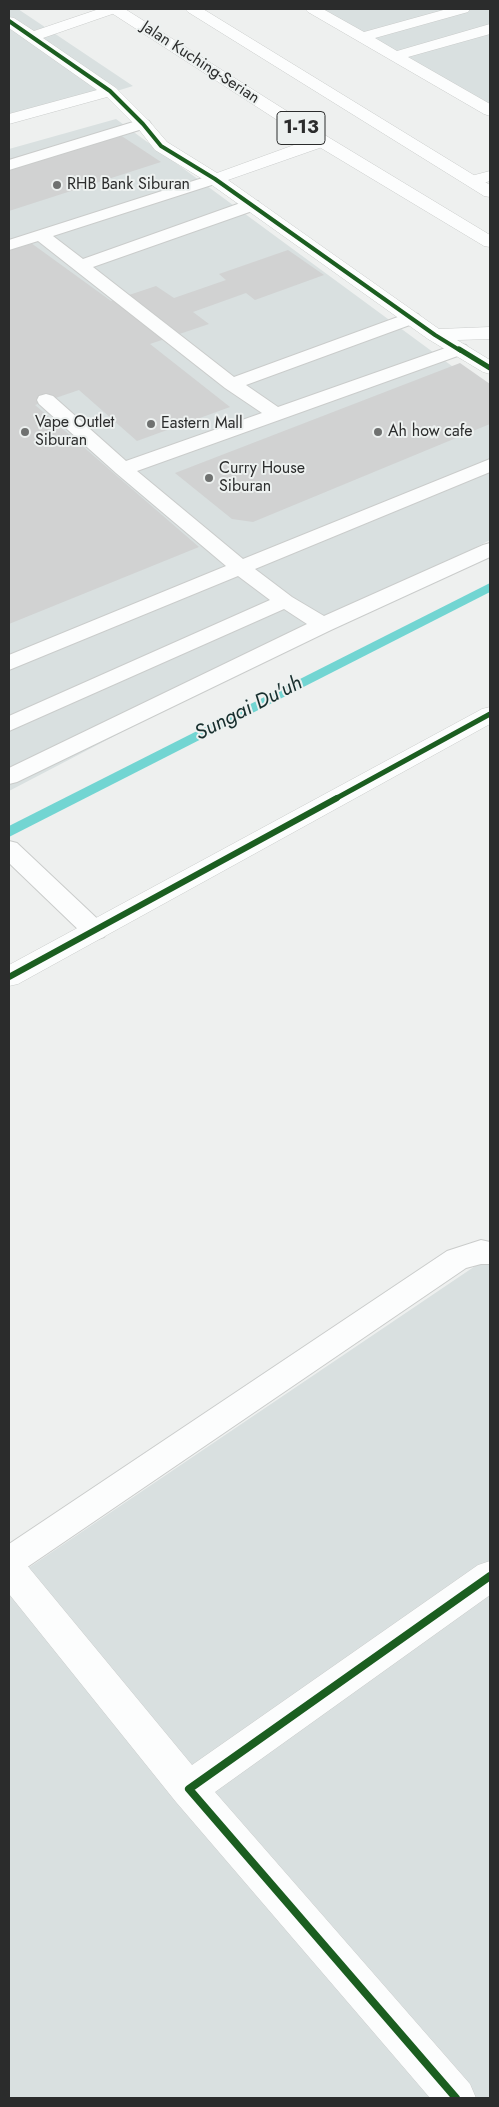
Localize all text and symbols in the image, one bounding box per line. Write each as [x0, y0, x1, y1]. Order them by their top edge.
street label: Jalan Kuching-Serian [137, 18, 263, 108]
road number: 1-13 [277, 112, 325, 144]
place label: RHB Bank Siburan [67, 175, 190, 195]
marker: RHB Bank Siburan [51, 179, 63, 191]
place label: Vape Outlet Siburan [35, 413, 114, 451]
place label: Eastern Mall [161, 414, 243, 434]
marker: Eastern Mall [145, 418, 157, 430]
place label: Ah how cafe [388, 422, 472, 442]
marker: Vape Outlet Siburan [19, 426, 31, 438]
marker: Ah how cafe [372, 426, 384, 438]
place label: Curry House Siburan [219, 459, 305, 497]
marker: Curry House Siburan [203, 472, 215, 484]
water label: Sungai Du'uh [191, 671, 307, 747]

